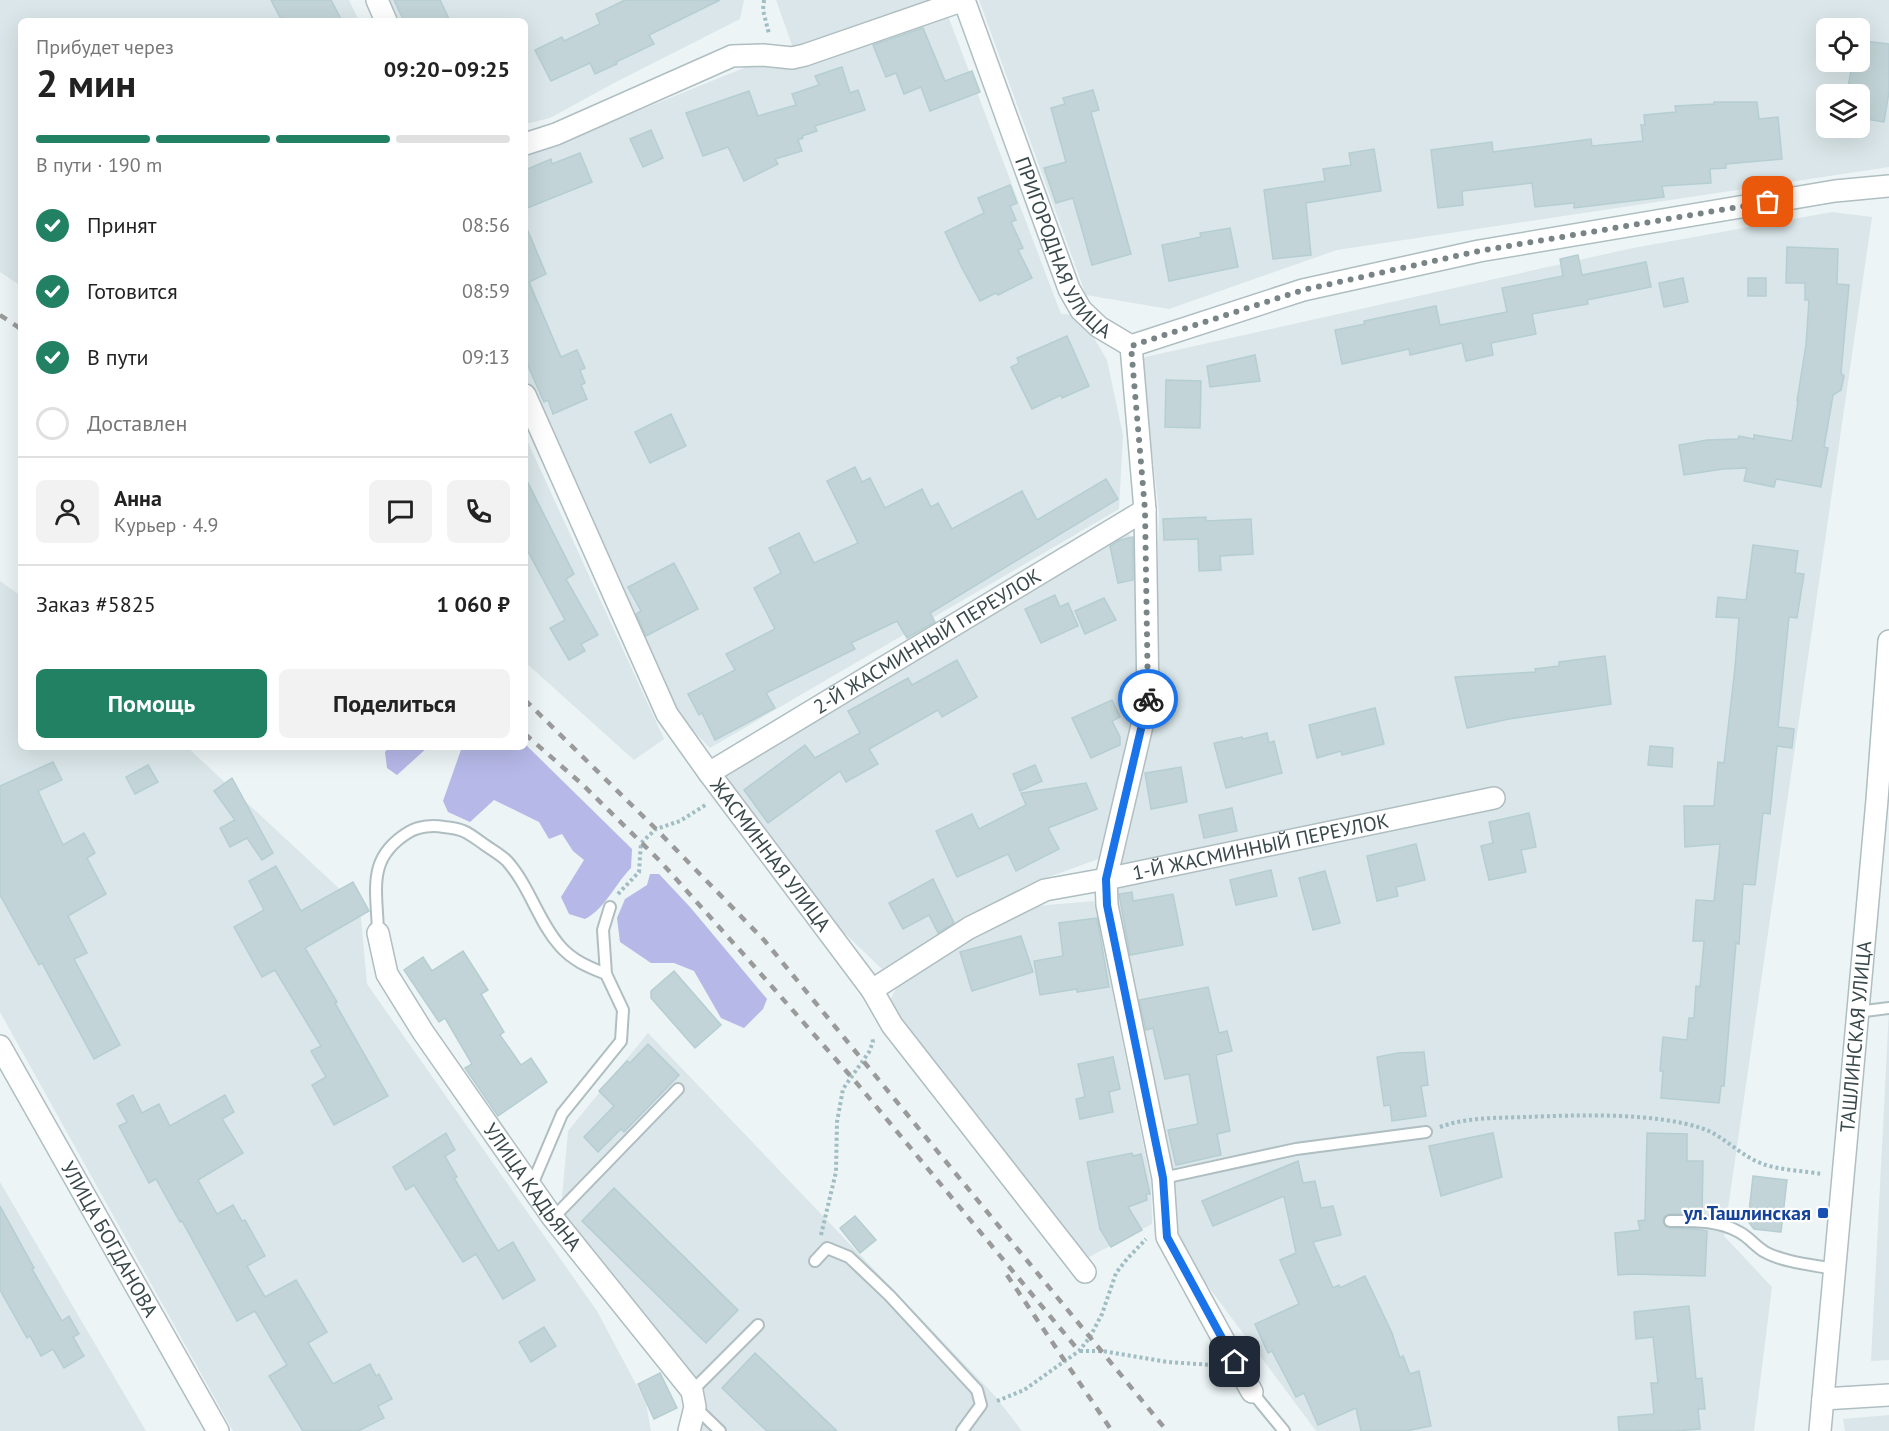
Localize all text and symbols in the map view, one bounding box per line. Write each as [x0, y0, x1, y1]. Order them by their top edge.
map controls [1816, 18, 1870, 138]
button: locate [1816, 18, 1870, 72]
text: Прибудет через [36, 34, 174, 60]
text: 09:20–09:25 [384, 55, 510, 83]
text: 2 мин [36, 57, 136, 108]
button: layers [1816, 84, 1870, 138]
text: В пути · 190 m [36, 152, 162, 178]
street label: ПРИГОРОДНАЯ УЛИЦА [1009, 153, 1116, 344]
pin [1742, 176, 1793, 227]
icon: bag [1751, 185, 1784, 218]
icon: check [36, 209, 69, 242]
text: Принят [87, 211, 157, 239]
text: 08:56 [462, 212, 510, 238]
icon: check [36, 275, 69, 308]
text: Готовится [87, 277, 178, 305]
text: 08:59 [462, 278, 510, 304]
icon: check [36, 341, 69, 374]
text: В пути [87, 343, 149, 371]
text: 09:13 [462, 344, 510, 370]
text: Доставлен [87, 409, 187, 437]
button: person [36, 480, 99, 543]
button: chat [369, 480, 432, 543]
button: phone [447, 480, 510, 543]
text: Анна [114, 484, 162, 512]
text: Курьер · 4.9 [114, 512, 218, 538]
street label: 2-Й ЖАСМИННЫЙ ПЕРЕУЛОК [809, 563, 1046, 720]
text: Заказ #5825 [36, 590, 156, 618]
text: 1 060 ₽ [436, 590, 510, 618]
button: Помощь [36, 669, 267, 738]
button: Поделиться [279, 669, 510, 738]
courier [1118, 669, 1178, 729]
icon: bike [1132, 683, 1165, 716]
street label: ЖАСМИННАЯ УЛИЦА [704, 772, 837, 937]
street label: 1-Й ЖАСМИННЫЙ ПЕРЕУЛОК [1130, 807, 1391, 886]
street label: ТАШЛИНСКАЯ УЛИЦА [1834, 939, 1877, 1133]
street label: УЛИЦА КАДЬЯНА [478, 1118, 587, 1256]
street label: УЛИЦА БОГДАНОВА [55, 1157, 164, 1322]
place label: ул.Ташлинская [1682, 1200, 1811, 1226]
marker: ул.Ташлинская [1816, 1206, 1830, 1220]
pin [1209, 1336, 1260, 1387]
icon: home [1218, 1345, 1251, 1378]

